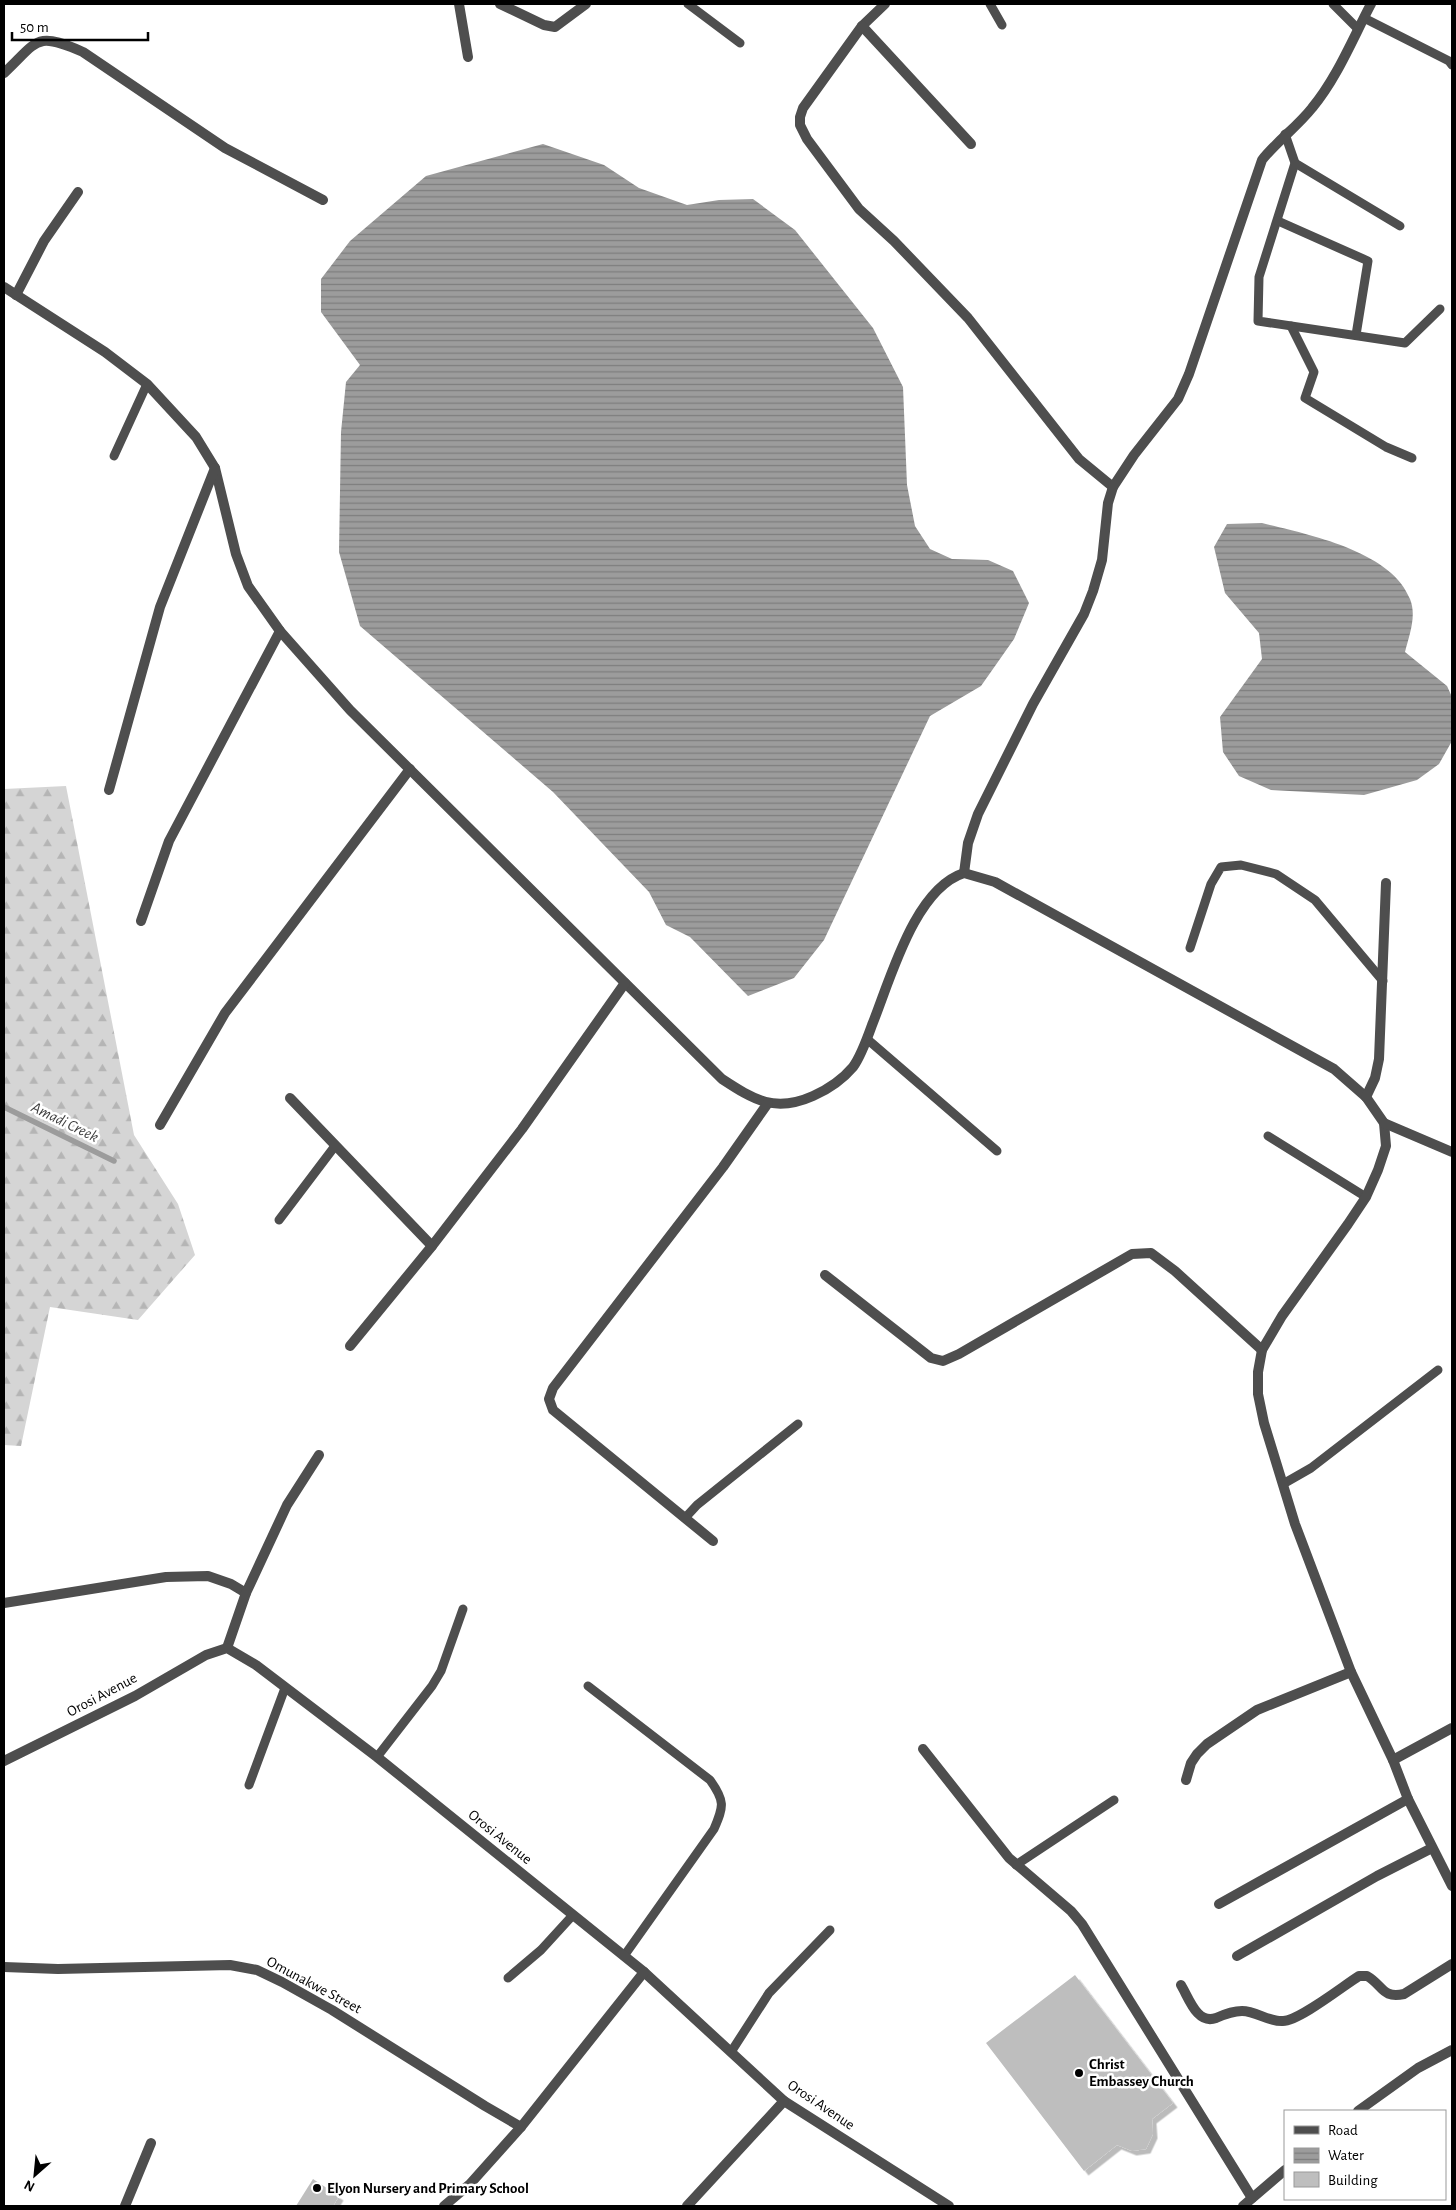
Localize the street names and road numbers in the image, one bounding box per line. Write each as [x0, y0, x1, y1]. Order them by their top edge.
street label: Orosi Avenue [64, 1670, 140, 1720]
street label: Orosi Avenue [465, 1807, 535, 1867]
street label: Omunakwe Street [264, 1954, 364, 2016]
street label: Orosi Avenue [785, 2077, 857, 2133]

